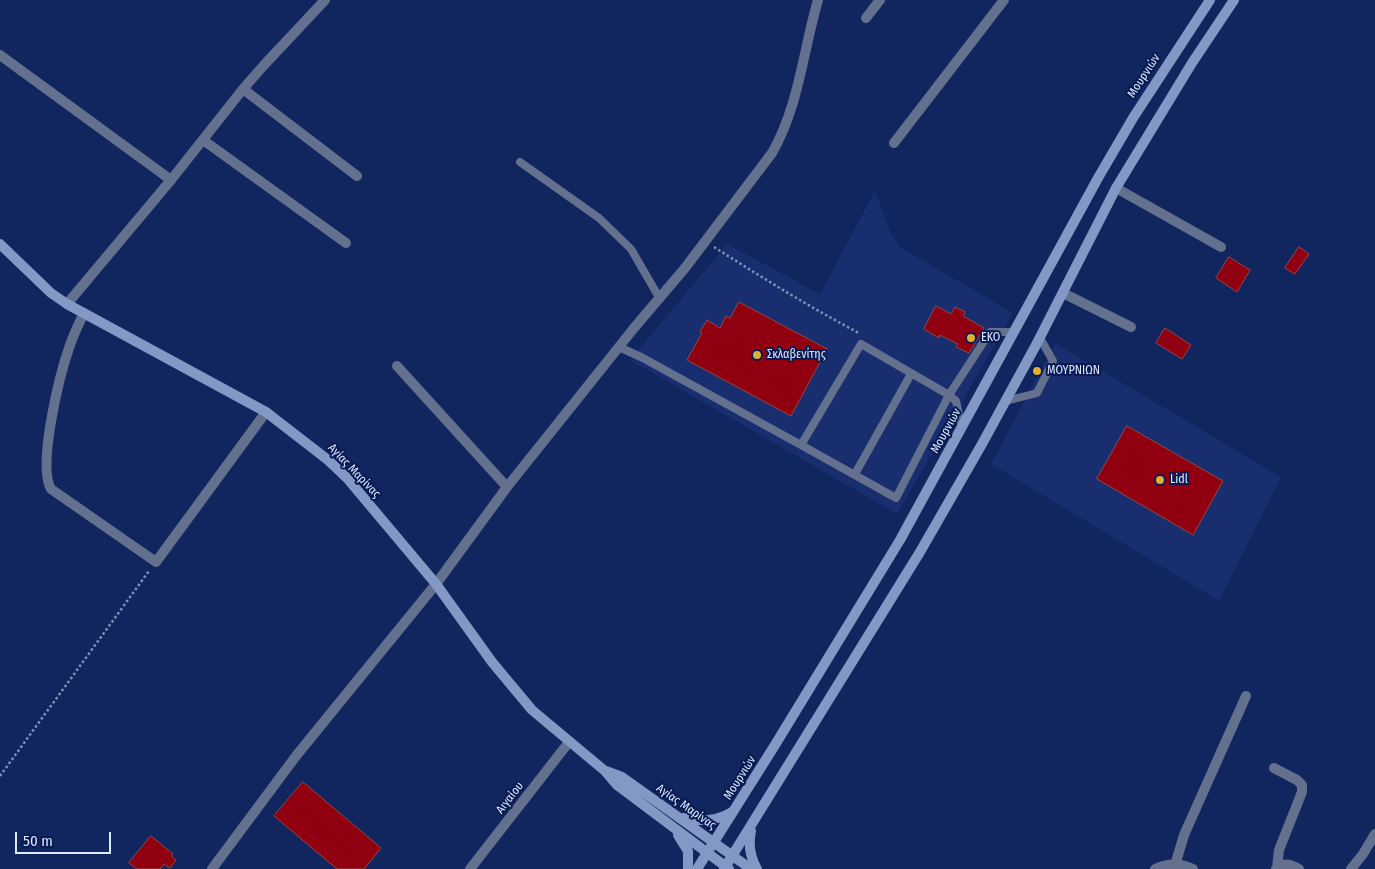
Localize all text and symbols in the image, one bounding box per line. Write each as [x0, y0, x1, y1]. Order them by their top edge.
street label: Μουρνιών [1125, 51, 1163, 101]
place label: EKO [981, 331, 1000, 345]
marker: EKO [965, 332, 977, 344]
place label: Σκλαβενίτης [767, 348, 826, 362]
marker: Σκλαβενίτης [751, 349, 763, 361]
place label: ΜΟΥΡΝΙΩΝ [1047, 364, 1100, 378]
marker: ΜΟΥΡΝΙΩΝ [1031, 365, 1043, 377]
street label: Μουρνιών [928, 406, 964, 456]
street label: Αγίας Μαρίνας [325, 441, 383, 501]
place label: Lidl [1170, 473, 1188, 487]
marker: Lidl [1154, 474, 1166, 486]
street label: Μουρνιών [721, 753, 759, 803]
street label: Αιγαίου [493, 779, 527, 817]
street label: Αγίας Μαρίνας [653, 781, 719, 833]
scale bar [18, 822, 114, 854]
text: 50 m [23, 832, 53, 850]

